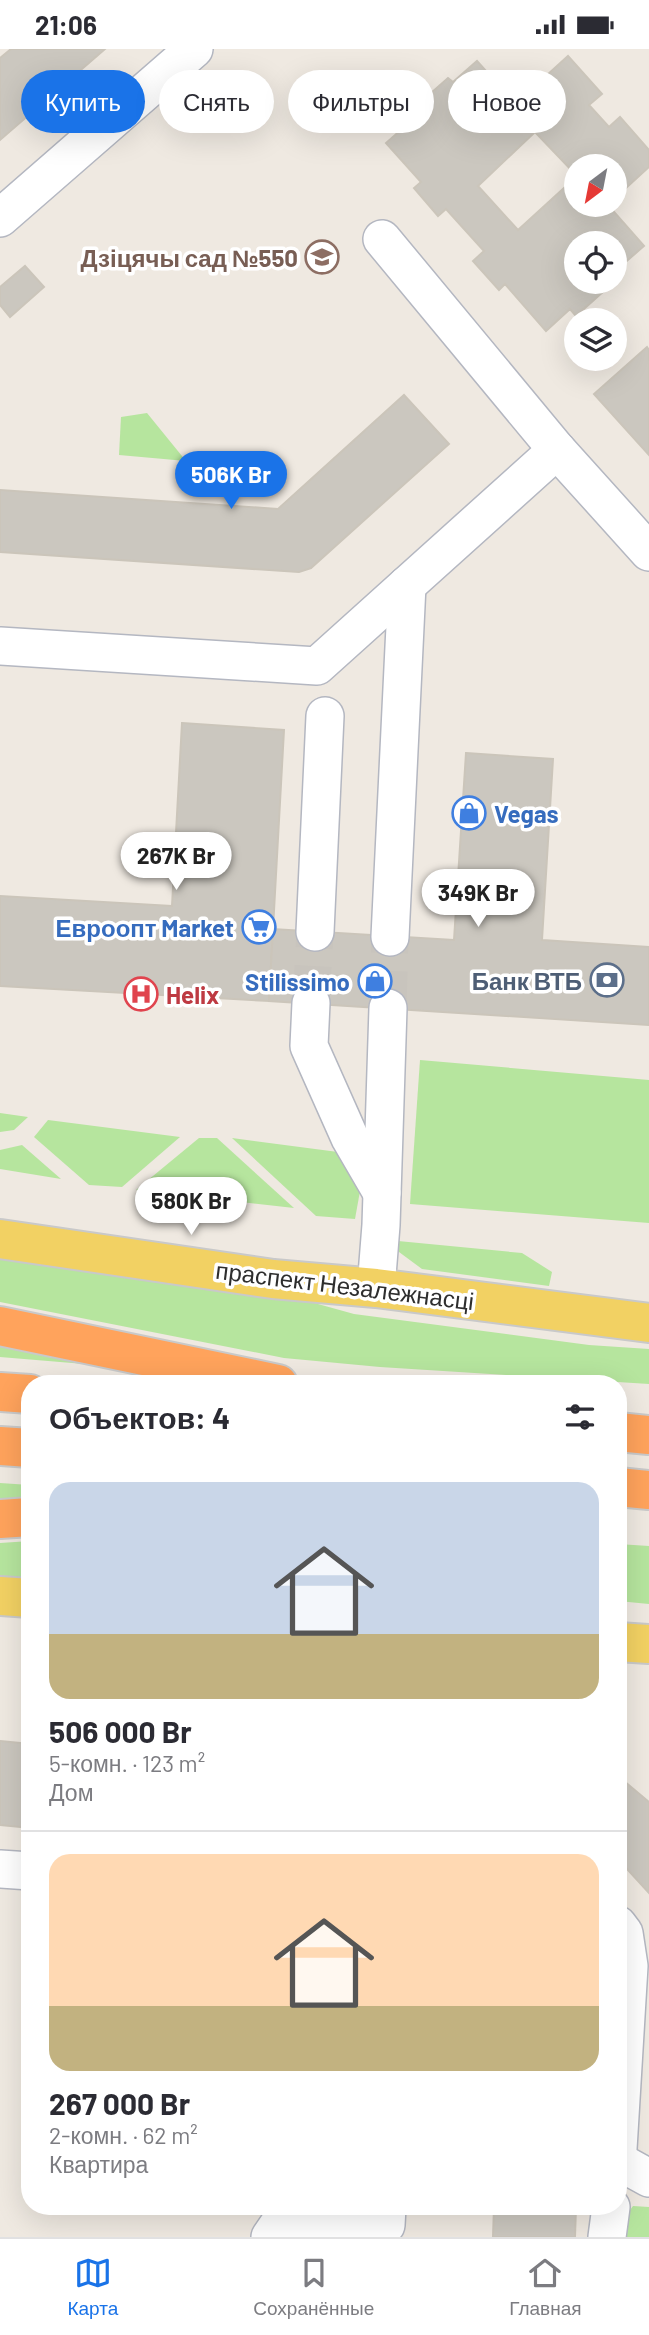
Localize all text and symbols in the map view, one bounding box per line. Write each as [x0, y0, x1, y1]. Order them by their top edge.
text: 21:06 [35, 9, 97, 40]
chip: Купить [21, 70, 145, 133]
chip: Снять [159, 70, 274, 133]
chip: Фильтры [288, 70, 434, 133]
chip: Новое [448, 70, 566, 133]
north arrow [564, 154, 626, 217]
map controls [564, 154, 627, 371]
button: locate [564, 231, 627, 294]
school or university icon: Дзіцячы сад №550 [303, 238, 341, 276]
place label: Дзіцячы сад №550 [80, 243, 298, 272]
button: layers [564, 308, 627, 371]
pin: 506K Br [166, 451, 296, 511]
text: 506K Br [191, 460, 271, 488]
shop icon: Vegas [450, 794, 488, 832]
place label: Vegas [494, 799, 559, 828]
pin: 267K Br [111, 833, 241, 892]
text: 267K Br [137, 841, 215, 869]
pin: 349K Br [413, 869, 543, 929]
text: 349K Br [438, 878, 518, 906]
supermarket icon: Евроопт Market [240, 908, 278, 946]
place label: Евроопт Market [56, 913, 234, 942]
bank icon: Банк ВТБ [588, 961, 626, 999]
shop icon: Stilissimo [356, 962, 394, 1000]
place label: Банк ВТБ [472, 966, 582, 995]
place label: Stilissimo [245, 967, 350, 996]
hospital icon: Helix [122, 975, 160, 1013]
place label: Helix [166, 980, 219, 1009]
pin: 580K Br [126, 1177, 256, 1237]
text: 580K Br [151, 1186, 231, 1214]
street label: праспект Незалежнасці [214, 1255, 476, 1315]
icon: filters [561, 1398, 599, 1436]
text: Объектов: 4 [49, 1399, 230, 1435]
icon: home [261, 1528, 387, 1654]
text: 506 000 Br [49, 1713, 192, 1749]
text: 5-комн. · 123 m² [49, 1749, 205, 1777]
text: Дом [49, 1778, 93, 1806]
icon: home [261, 1900, 387, 2026]
text: 267 000 Br [49, 2085, 190, 2121]
text: 2-комн. · 62 m² [49, 2121, 198, 2149]
text: Квартира [49, 2150, 148, 2178]
tab: Карта [67, 2254, 118, 2320]
tab: Сохранённые [253, 2254, 374, 2320]
tab: Главная [509, 2254, 582, 2320]

